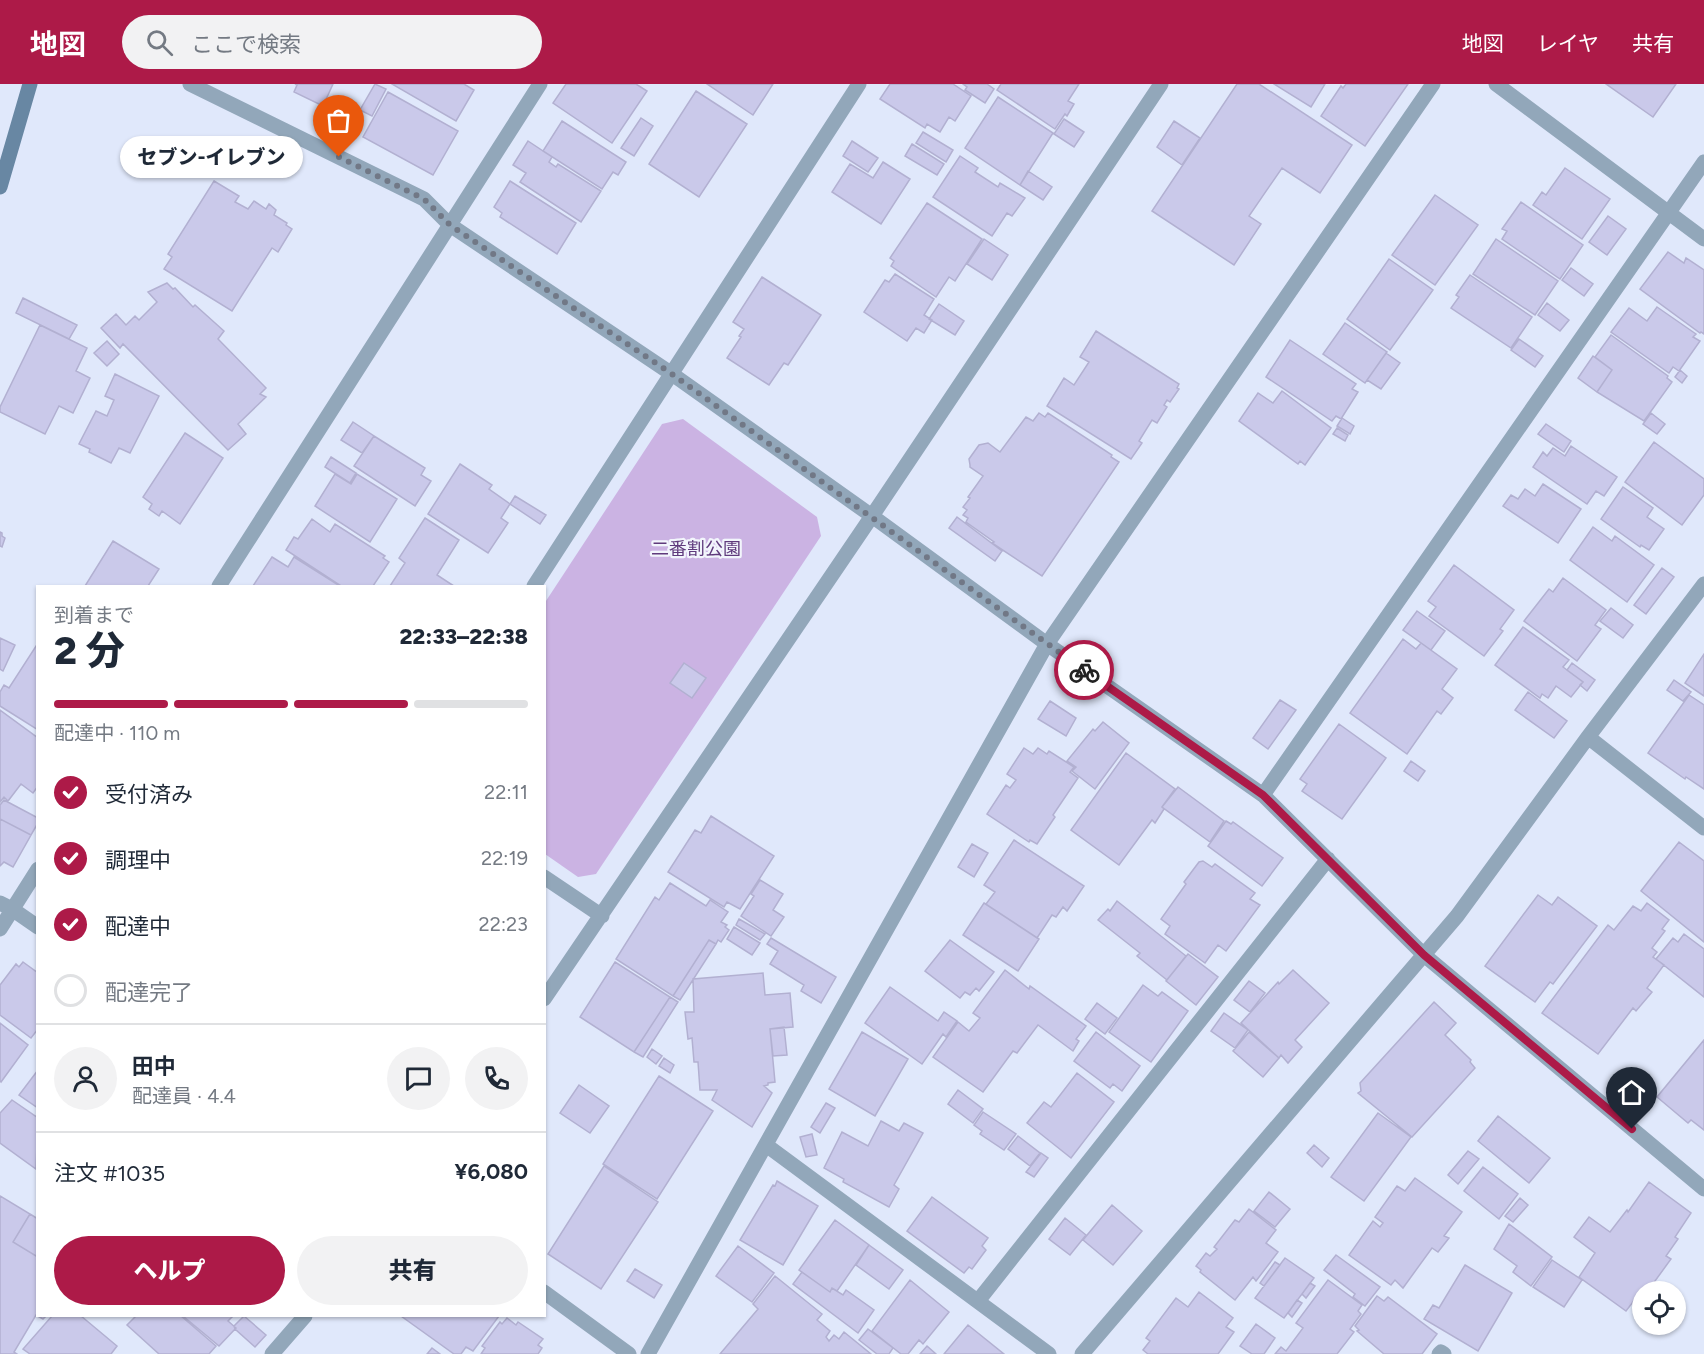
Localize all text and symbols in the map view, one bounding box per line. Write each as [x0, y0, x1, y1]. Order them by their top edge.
search box [122, 15, 542, 69]
icon: search [143, 26, 176, 59]
text: 地図 [30, 27, 86, 61]
text: ここで検索 [191, 31, 301, 58]
text: 地図 [1462, 31, 1504, 56]
text: レイヤ [1537, 31, 1599, 56]
text: 共有 [1632, 31, 1674, 56]
pin [313, 95, 364, 157]
icon: bag [322, 104, 355, 137]
callout: セブン-イレブン [120, 136, 303, 178]
text: セブン-イレブン [137, 145, 286, 169]
park label: 二番割公園 [651, 538, 741, 560]
text: 到着まで [54, 603, 134, 627]
text: 22:33–22:38 [399, 623, 528, 650]
text: 2 分 [54, 627, 125, 674]
courier [1054, 640, 1114, 700]
icon: bike [1068, 654, 1101, 687]
text: 配達中 · 110 m [54, 721, 180, 745]
icon: check [54, 776, 87, 809]
text: 22:11 [484, 780, 528, 804]
text: 受付済み [105, 781, 193, 808]
icon: check [54, 842, 87, 875]
text: 22:19 [481, 846, 528, 870]
text: 調理中 [105, 847, 171, 874]
icon: check [54, 908, 87, 941]
text: 22:23 [479, 912, 528, 936]
text: 配達中 [105, 913, 171, 940]
text: 配達完了 [105, 979, 193, 1006]
button: person [54, 1047, 117, 1110]
button: chat [387, 1047, 450, 1110]
button: phone [465, 1047, 528, 1110]
text: 田中 [132, 1053, 176, 1080]
pin [1606, 1067, 1657, 1129]
icon: home [1615, 1076, 1648, 1109]
text: 配達員 · 4.4 [132, 1084, 236, 1108]
text: ¥6,080 [454, 1158, 528, 1185]
text: 注文 #1035 [54, 1160, 165, 1187]
button: ヘルプ [54, 1236, 285, 1305]
button: 共有 [297, 1236, 528, 1305]
map controls [1632, 1281, 1686, 1335]
button: locate [1632, 1281, 1686, 1335]

